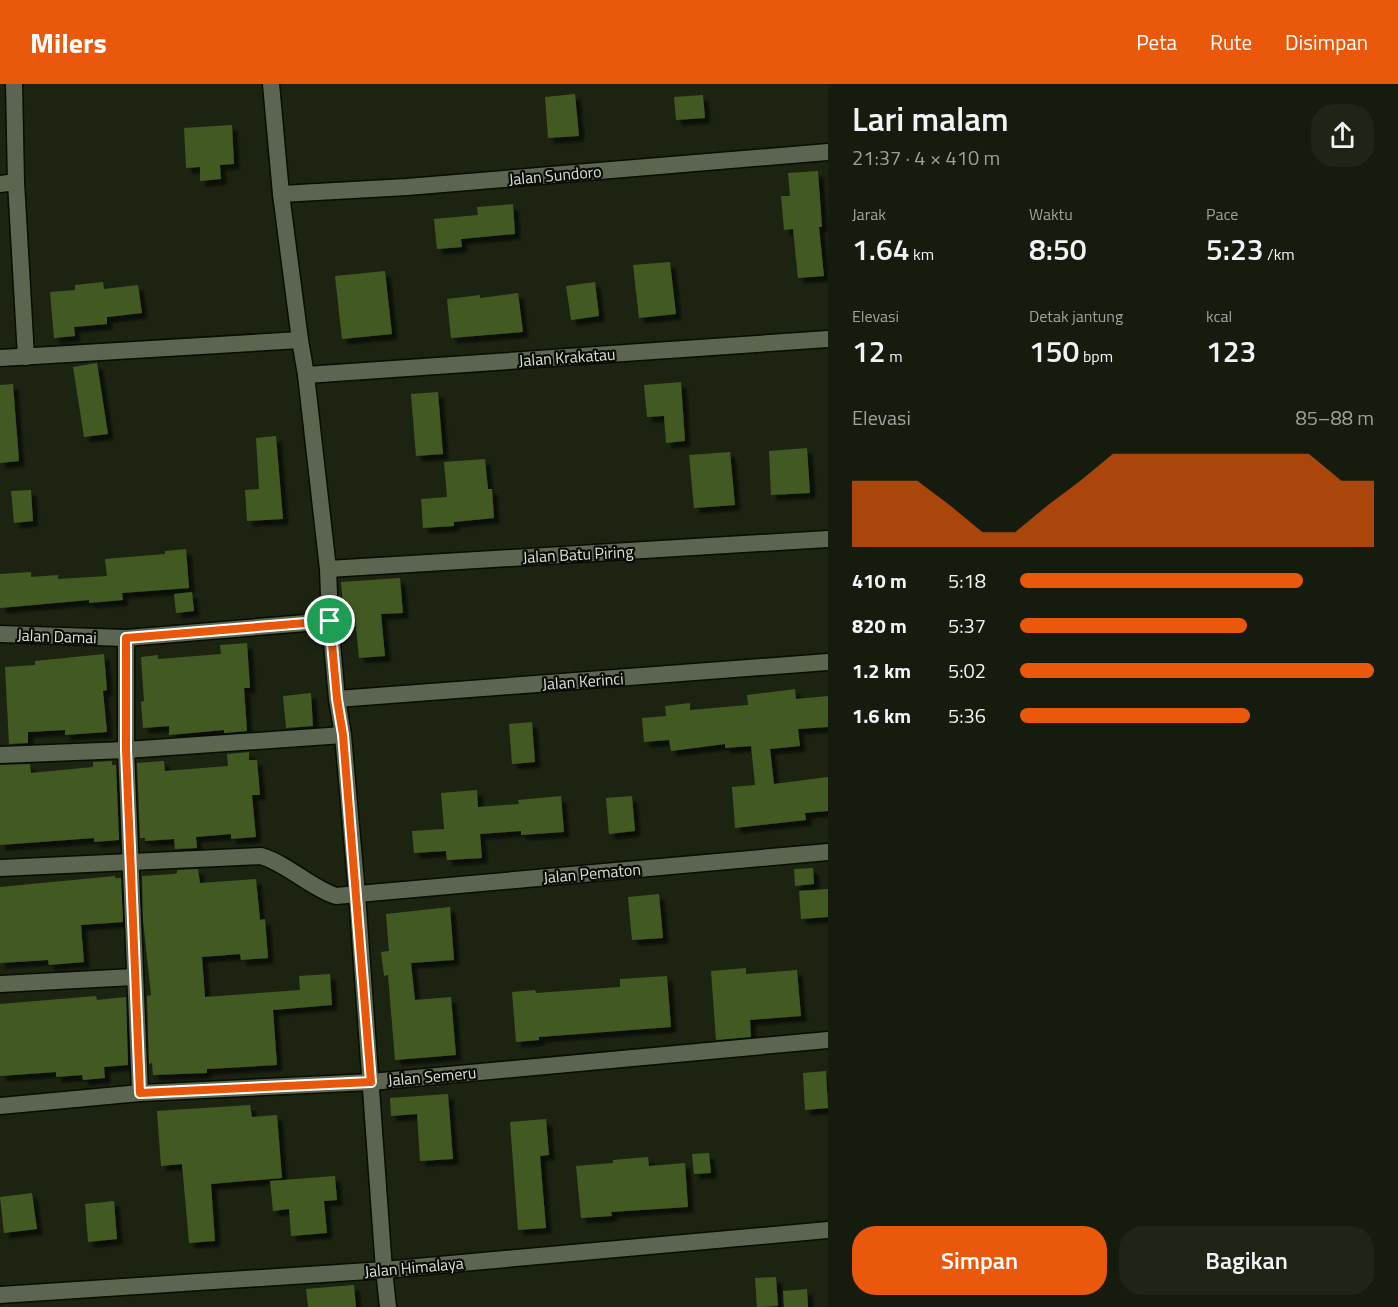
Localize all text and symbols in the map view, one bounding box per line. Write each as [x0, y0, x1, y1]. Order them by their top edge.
text: Milers [30, 21, 107, 64]
text: Peta [1136, 26, 1177, 58]
text: Rute [1210, 26, 1252, 58]
text: Disimpan [1285, 26, 1368, 58]
text: Lari malam [852, 94, 1009, 144]
button: share [1311, 104, 1374, 167]
text: 21:37 · 4 × 410 m [852, 142, 1000, 173]
street label: Jalan Sundoro [508, 159, 602, 191]
text: Jarak [852, 202, 886, 226]
text: Waktu [1029, 202, 1073, 226]
text: Pace [1206, 202, 1238, 226]
text: 1.64 [852, 226, 910, 272]
text: 8:50 [1029, 226, 1087, 272]
text: 5:23 [1206, 226, 1264, 272]
text: km [910, 242, 934, 266]
text: /km [1264, 242, 1295, 266]
text: Elevasi [852, 304, 899, 328]
text: Detak jantung [1029, 304, 1123, 328]
text: kcal [1206, 304, 1232, 328]
text: 12 [852, 328, 886, 374]
text: 150 [1029, 328, 1079, 374]
text: 123 [1206, 328, 1256, 374]
street label: Jalan Krakatau [518, 342, 616, 372]
text: m [886, 344, 903, 368]
text: bpm [1079, 344, 1113, 368]
text: Elevasi [852, 402, 911, 433]
text: 85–88 m [1295, 402, 1374, 433]
street label: Jalan Batu Piring [522, 539, 634, 569]
text: 410 m [852, 565, 907, 596]
text: 5:18 [948, 565, 986, 596]
pin [304, 595, 355, 646]
icon: arrive [313, 604, 346, 637]
text: 820 m [852, 610, 907, 641]
text: 5:37 [948, 610, 986, 641]
street label: Jalan Damai [17, 623, 97, 649]
text: 1.2 km [852, 655, 911, 686]
text: 5:02 [948, 655, 986, 686]
street label: Jalan Kerinci [541, 666, 625, 696]
text: 1.6 km [852, 700, 911, 731]
text: 5:36 [948, 700, 986, 731]
street label: Jalan Pematon [542, 857, 642, 889]
street label: Jalan Semeru [387, 1060, 477, 1092]
button: Simpan [852, 1226, 1107, 1295]
button: Bagikan [1119, 1226, 1374, 1295]
street label: Jalan Himalaya [363, 1251, 465, 1283]

